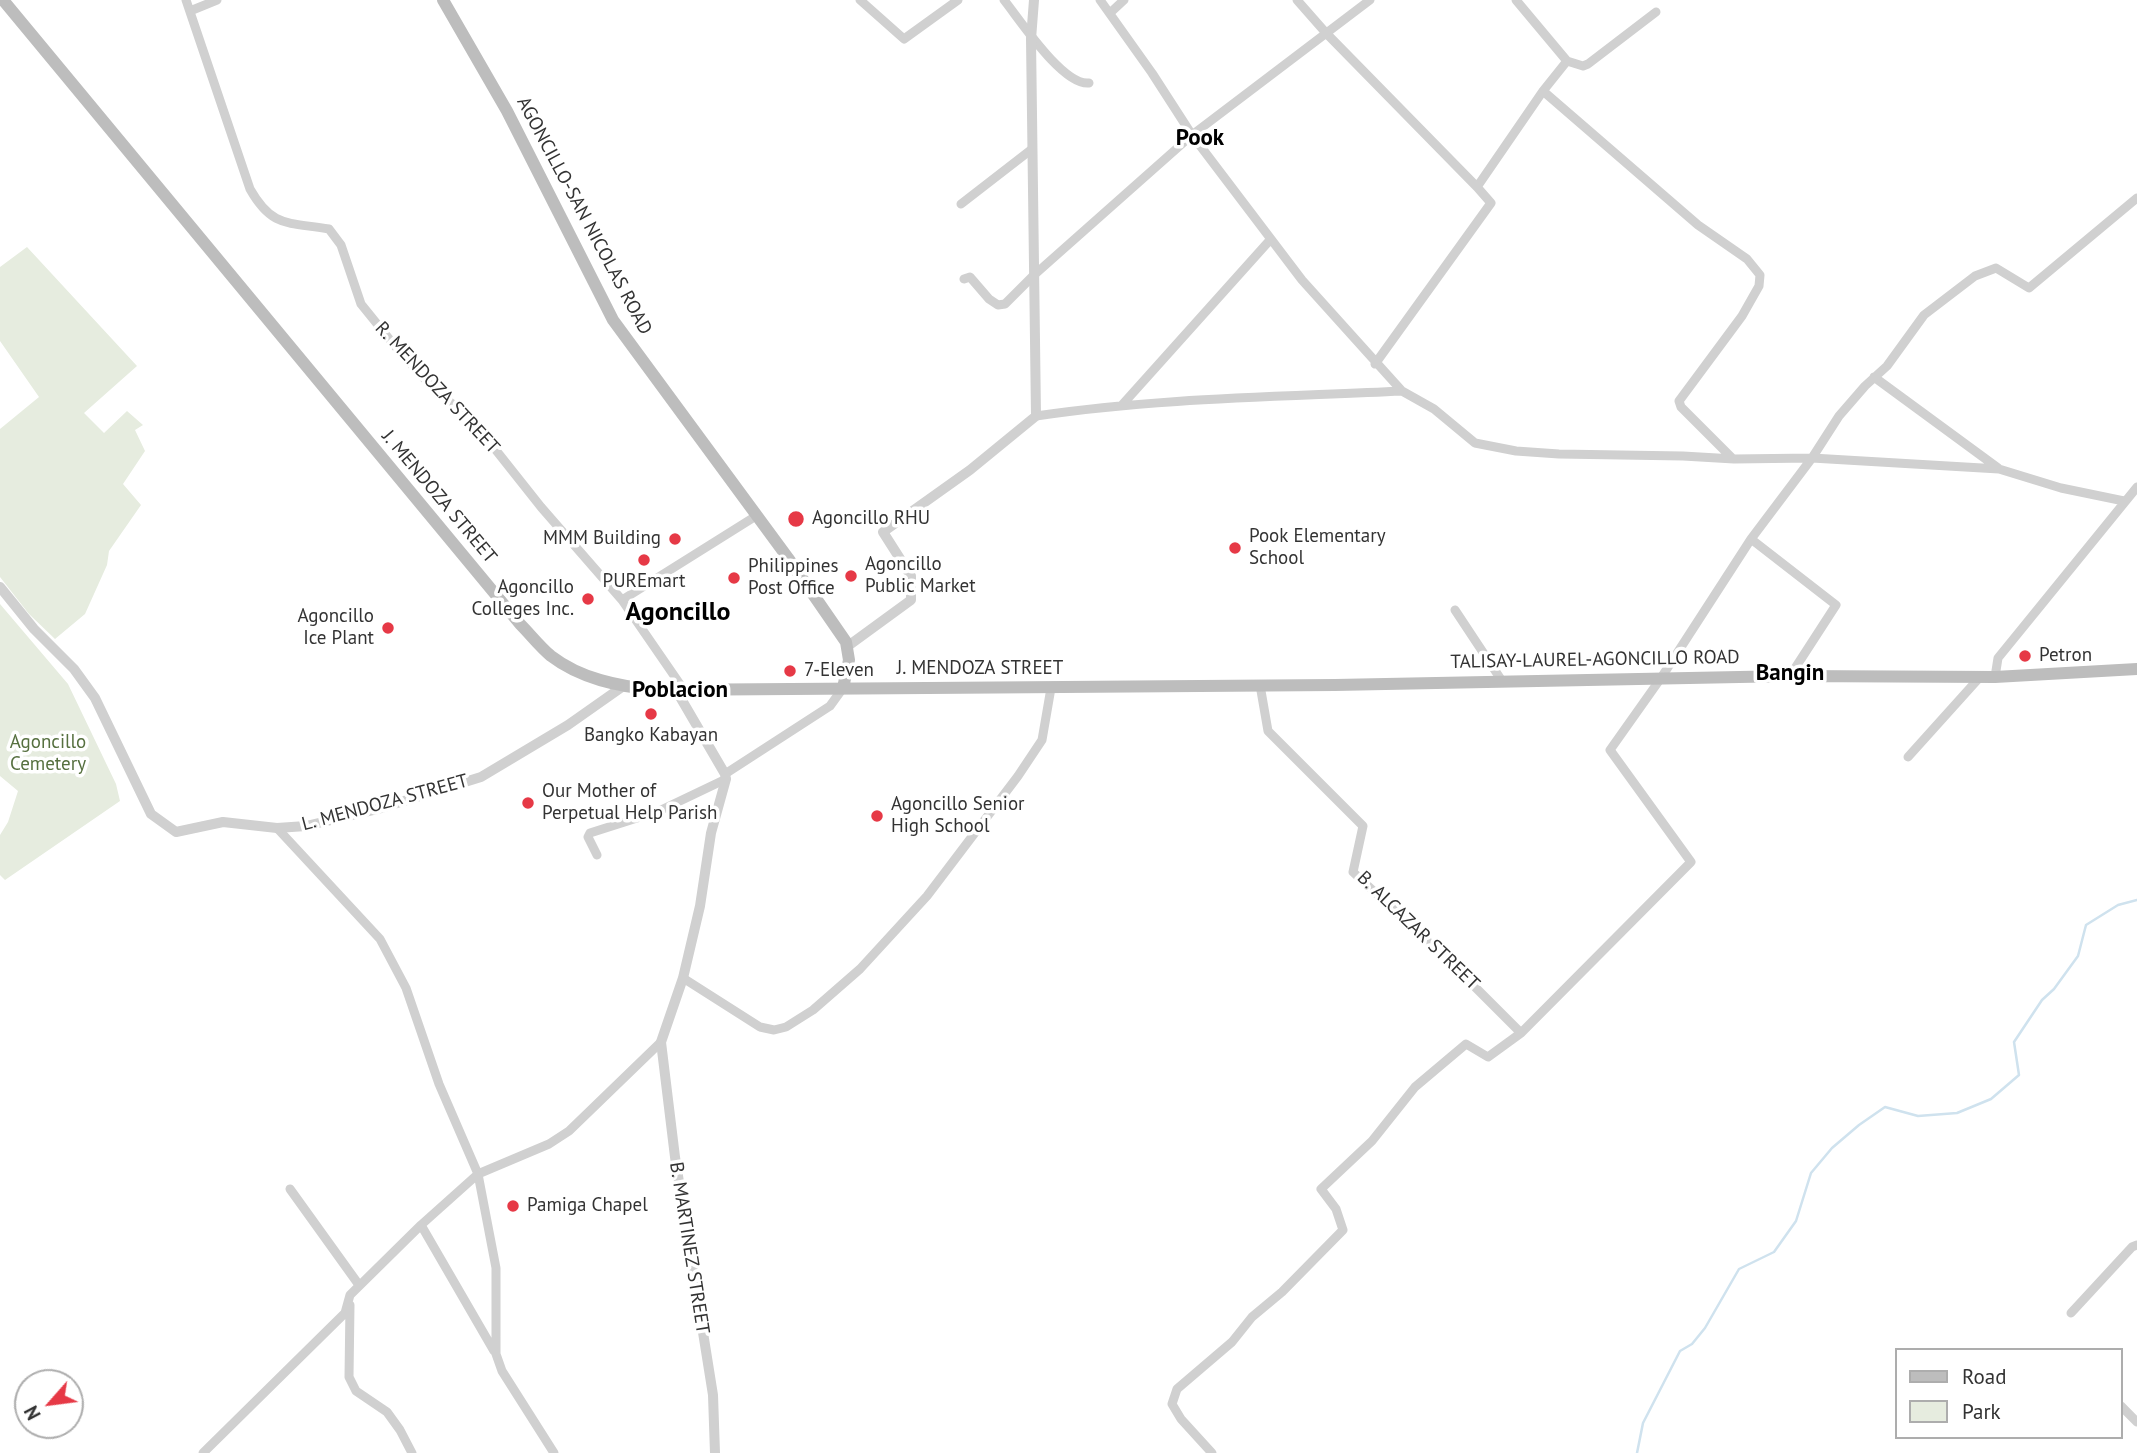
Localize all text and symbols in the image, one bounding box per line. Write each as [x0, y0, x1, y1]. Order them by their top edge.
street label: AGONCILLO-SAN NICOLAS ROAD [511, 93, 657, 339]
district label: Pook [1176, 124, 1224, 152]
street label: R. MENDOZA STREET [370, 317, 504, 459]
street label: J. MENDOZA STREET [377, 426, 501, 568]
place label: Agoncillo RHU [812, 508, 930, 530]
marker: Agoncillo RHU [786, 509, 806, 529]
place label: Pook Elementary School [1249, 526, 1386, 570]
place label: MMM Building [543, 528, 661, 550]
marker: MMM Building [667, 531, 683, 547]
marker: Pook Elementary School [1227, 540, 1243, 556]
marker: PUREmart [636, 552, 652, 568]
place label: Agoncillo Public Market [865, 554, 976, 598]
place label: Philippines Post Office [748, 556, 838, 600]
marker: Agoncillo Public Market [843, 568, 859, 584]
marker: Philippines Post Office [726, 570, 742, 586]
place label: PUREmart [603, 571, 685, 593]
place label: Agoncillo Colleges Inc. [472, 577, 574, 621]
marker: Agoncillo Colleges Inc. [580, 591, 596, 607]
district label: Agoncillo [626, 597, 730, 629]
place label: Agoncillo Ice Plant [297, 606, 374, 650]
marker: Agoncillo Ice Plant [380, 620, 396, 636]
place label: Petron [2039, 645, 2092, 667]
street label: TALISAY-LAUREL-AGONCILLO ROAD [1450, 646, 1740, 674]
marker: Petron [2017, 648, 2033, 664]
street label: J. MENDOZA STREET [897, 658, 1063, 680]
district label: Bangin [1756, 659, 1824, 687]
place label: 7-Eleven [804, 660, 874, 682]
marker: 7-Eleven [782, 663, 798, 679]
district label: Poblacion [632, 676, 728, 704]
marker: Bangko Kabayan [643, 706, 659, 722]
place label: Bangko Kabayan [584, 725, 718, 747]
park label: Agoncillo Cemetery [10, 732, 86, 776]
street label: L. MENDOZA STREET [299, 770, 471, 836]
place label: Our Mother of Perpetual Help Parish [542, 781, 717, 825]
place label: Agoncillo Senior High School [891, 794, 1025, 838]
marker: Our Mother of Perpetual Help Parish [520, 795, 536, 811]
marker: Agoncillo Senior High School [869, 808, 885, 824]
street label: B. ALCAZAR STREET [1352, 867, 1484, 995]
street label: B. MARTINEZ STREET [664, 1160, 714, 1336]
place label: Pamiga Chapel [527, 1195, 648, 1217]
marker: Pamiga Chapel [505, 1198, 521, 1214]
legend [1896, 1348, 2123, 1439]
text: Road [1962, 1363, 2006, 1390]
north arrow [14, 1369, 84, 1439]
text: Park [1962, 1398, 2001, 1425]
text: N [19, 1402, 46, 1424]

